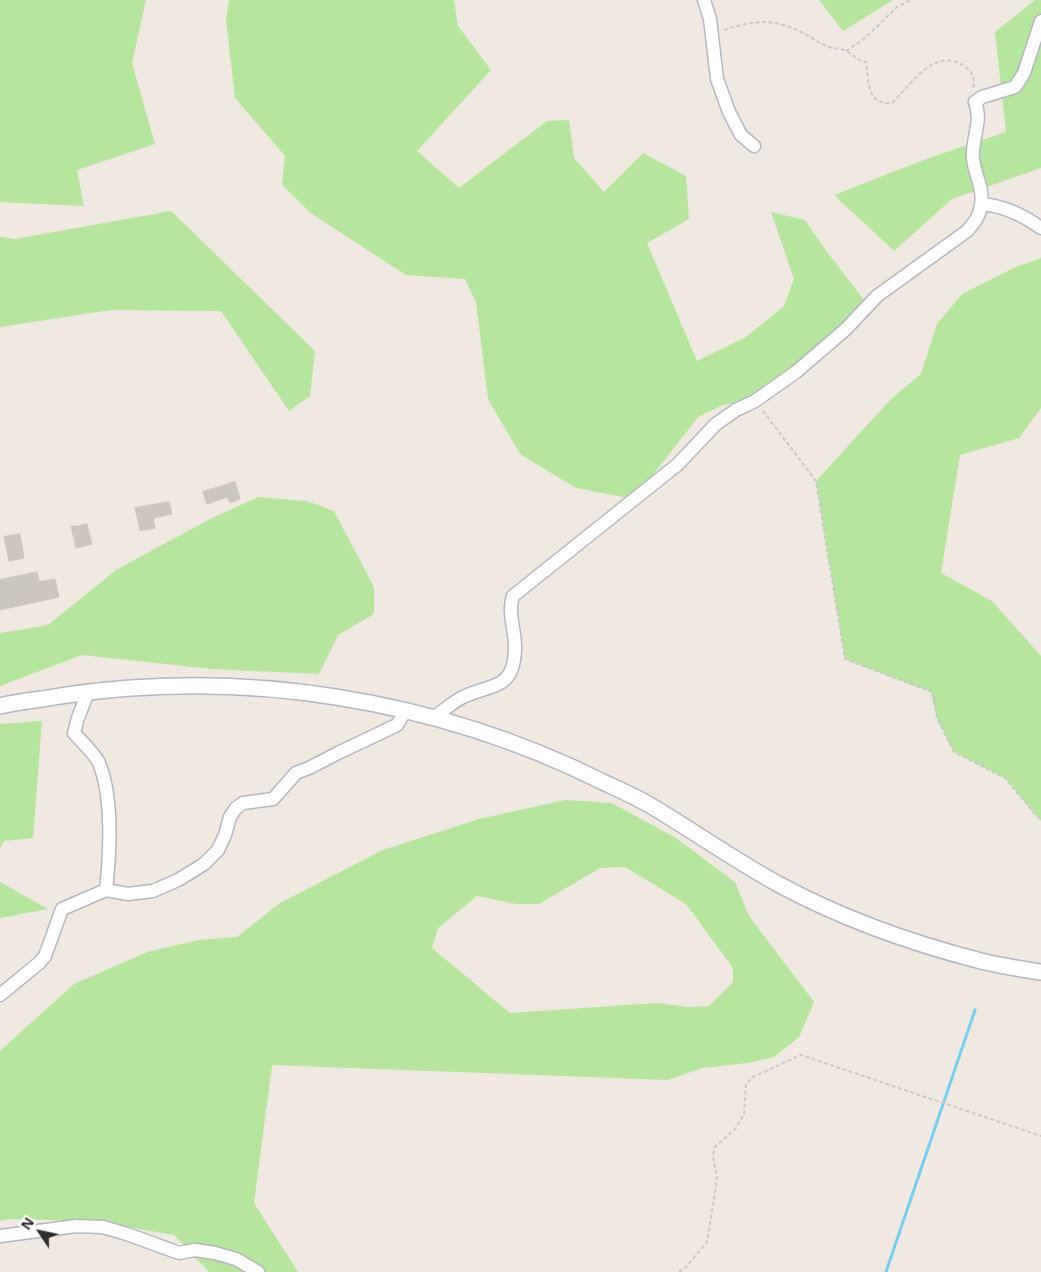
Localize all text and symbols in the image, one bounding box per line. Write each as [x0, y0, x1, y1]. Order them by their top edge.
north arrow [15, 1207, 65, 1257]
text: N [16, 1213, 38, 1233]

